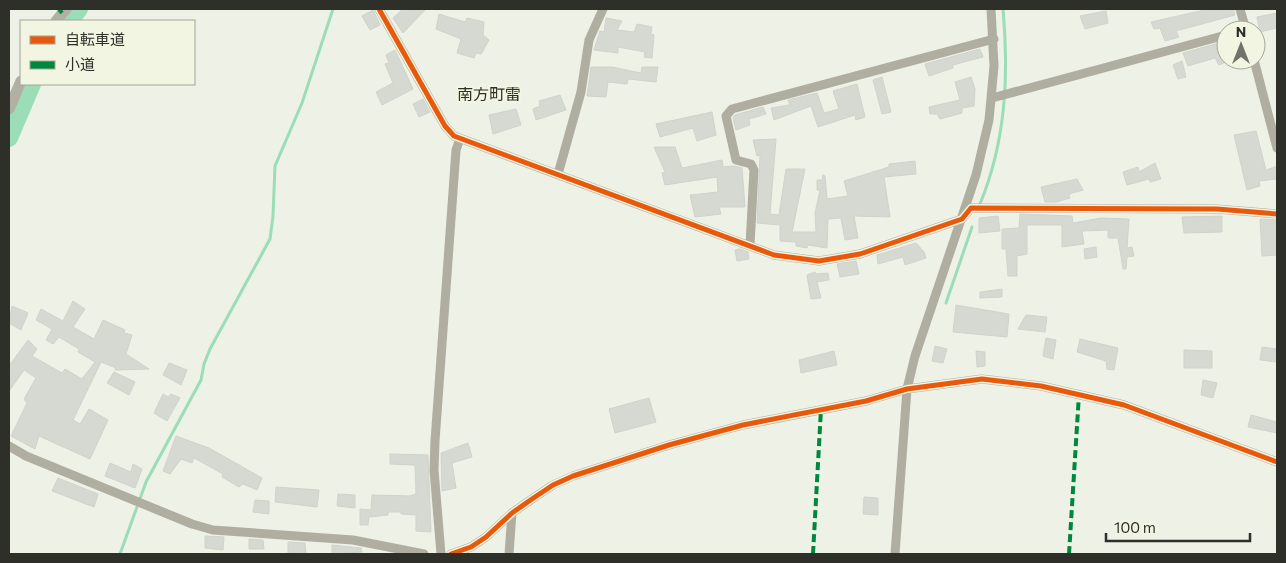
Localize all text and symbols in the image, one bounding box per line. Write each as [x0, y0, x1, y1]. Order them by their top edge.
legend [20, 20, 195, 85]
north arrow [1216, 20, 1266, 70]
text: N [1236, 23, 1246, 40]
text: 自転車道 [65, 30, 125, 48]
text: 小道 [65, 55, 95, 73]
district label: 南方町雷 [457, 84, 521, 103]
scale bar [1106, 510, 1250, 542]
text: 100 m [1114, 518, 1156, 536]

